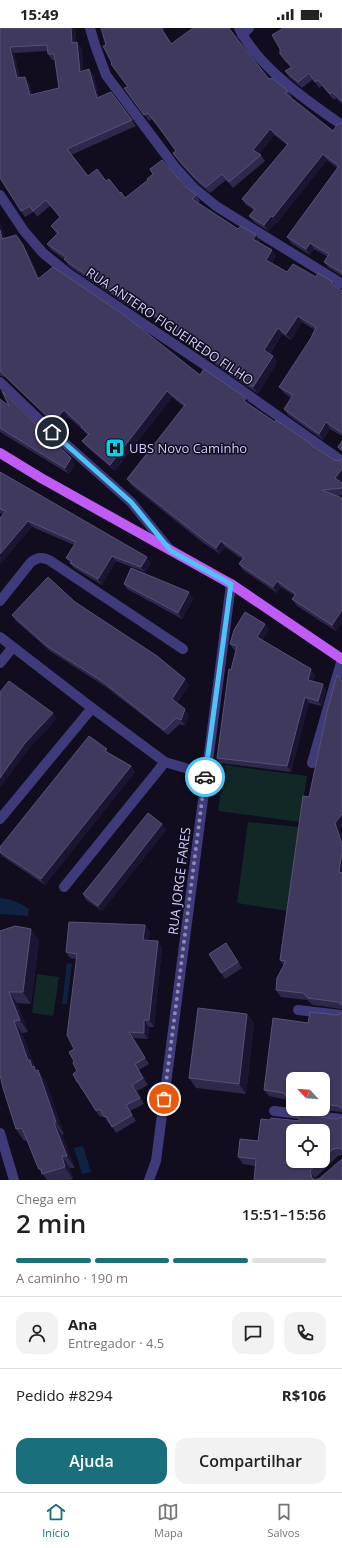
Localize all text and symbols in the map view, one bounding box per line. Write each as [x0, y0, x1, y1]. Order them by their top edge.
text: 15:49 [20, 4, 59, 24]
street label: RUA ANTERO FIGUEIREDO FILHO [83, 263, 257, 389]
pin [35, 415, 69, 449]
icon: home [41, 421, 63, 443]
hospital icon: UBS Novo Caminho [104, 437, 126, 459]
place label: UBS Novo Caminho [129, 439, 247, 457]
courier [185, 757, 225, 797]
icon: car [194, 766, 216, 788]
street label: RUA JORGE FARES [163, 826, 195, 936]
north arrow [286, 1072, 330, 1116]
map controls [286, 1072, 330, 1168]
pin [147, 1082, 181, 1116]
icon: bag [153, 1088, 175, 1110]
button: locate [286, 1124, 330, 1168]
text: Chega em [16, 1190, 76, 1208]
text: 15:51–15:56 [242, 1204, 326, 1224]
text: 2 min [16, 1205, 86, 1241]
text: A caminho · 190 m [16, 1269, 128, 1287]
button: person [16, 1312, 58, 1354]
button: chat [232, 1312, 274, 1354]
button: phone [284, 1312, 326, 1354]
text: Ana [68, 1314, 97, 1334]
text: Entregador · 4.5 [68, 1334, 164, 1352]
text: Pedido #8294 [16, 1385, 113, 1405]
text: R$106 [282, 1385, 326, 1405]
button: Ajuda [16, 1438, 167, 1484]
button: Compartilhar [175, 1438, 326, 1484]
tab: Início [42, 1501, 70, 1540]
tab: Mapa [154, 1501, 183, 1540]
tab: Salvos [267, 1501, 300, 1540]

